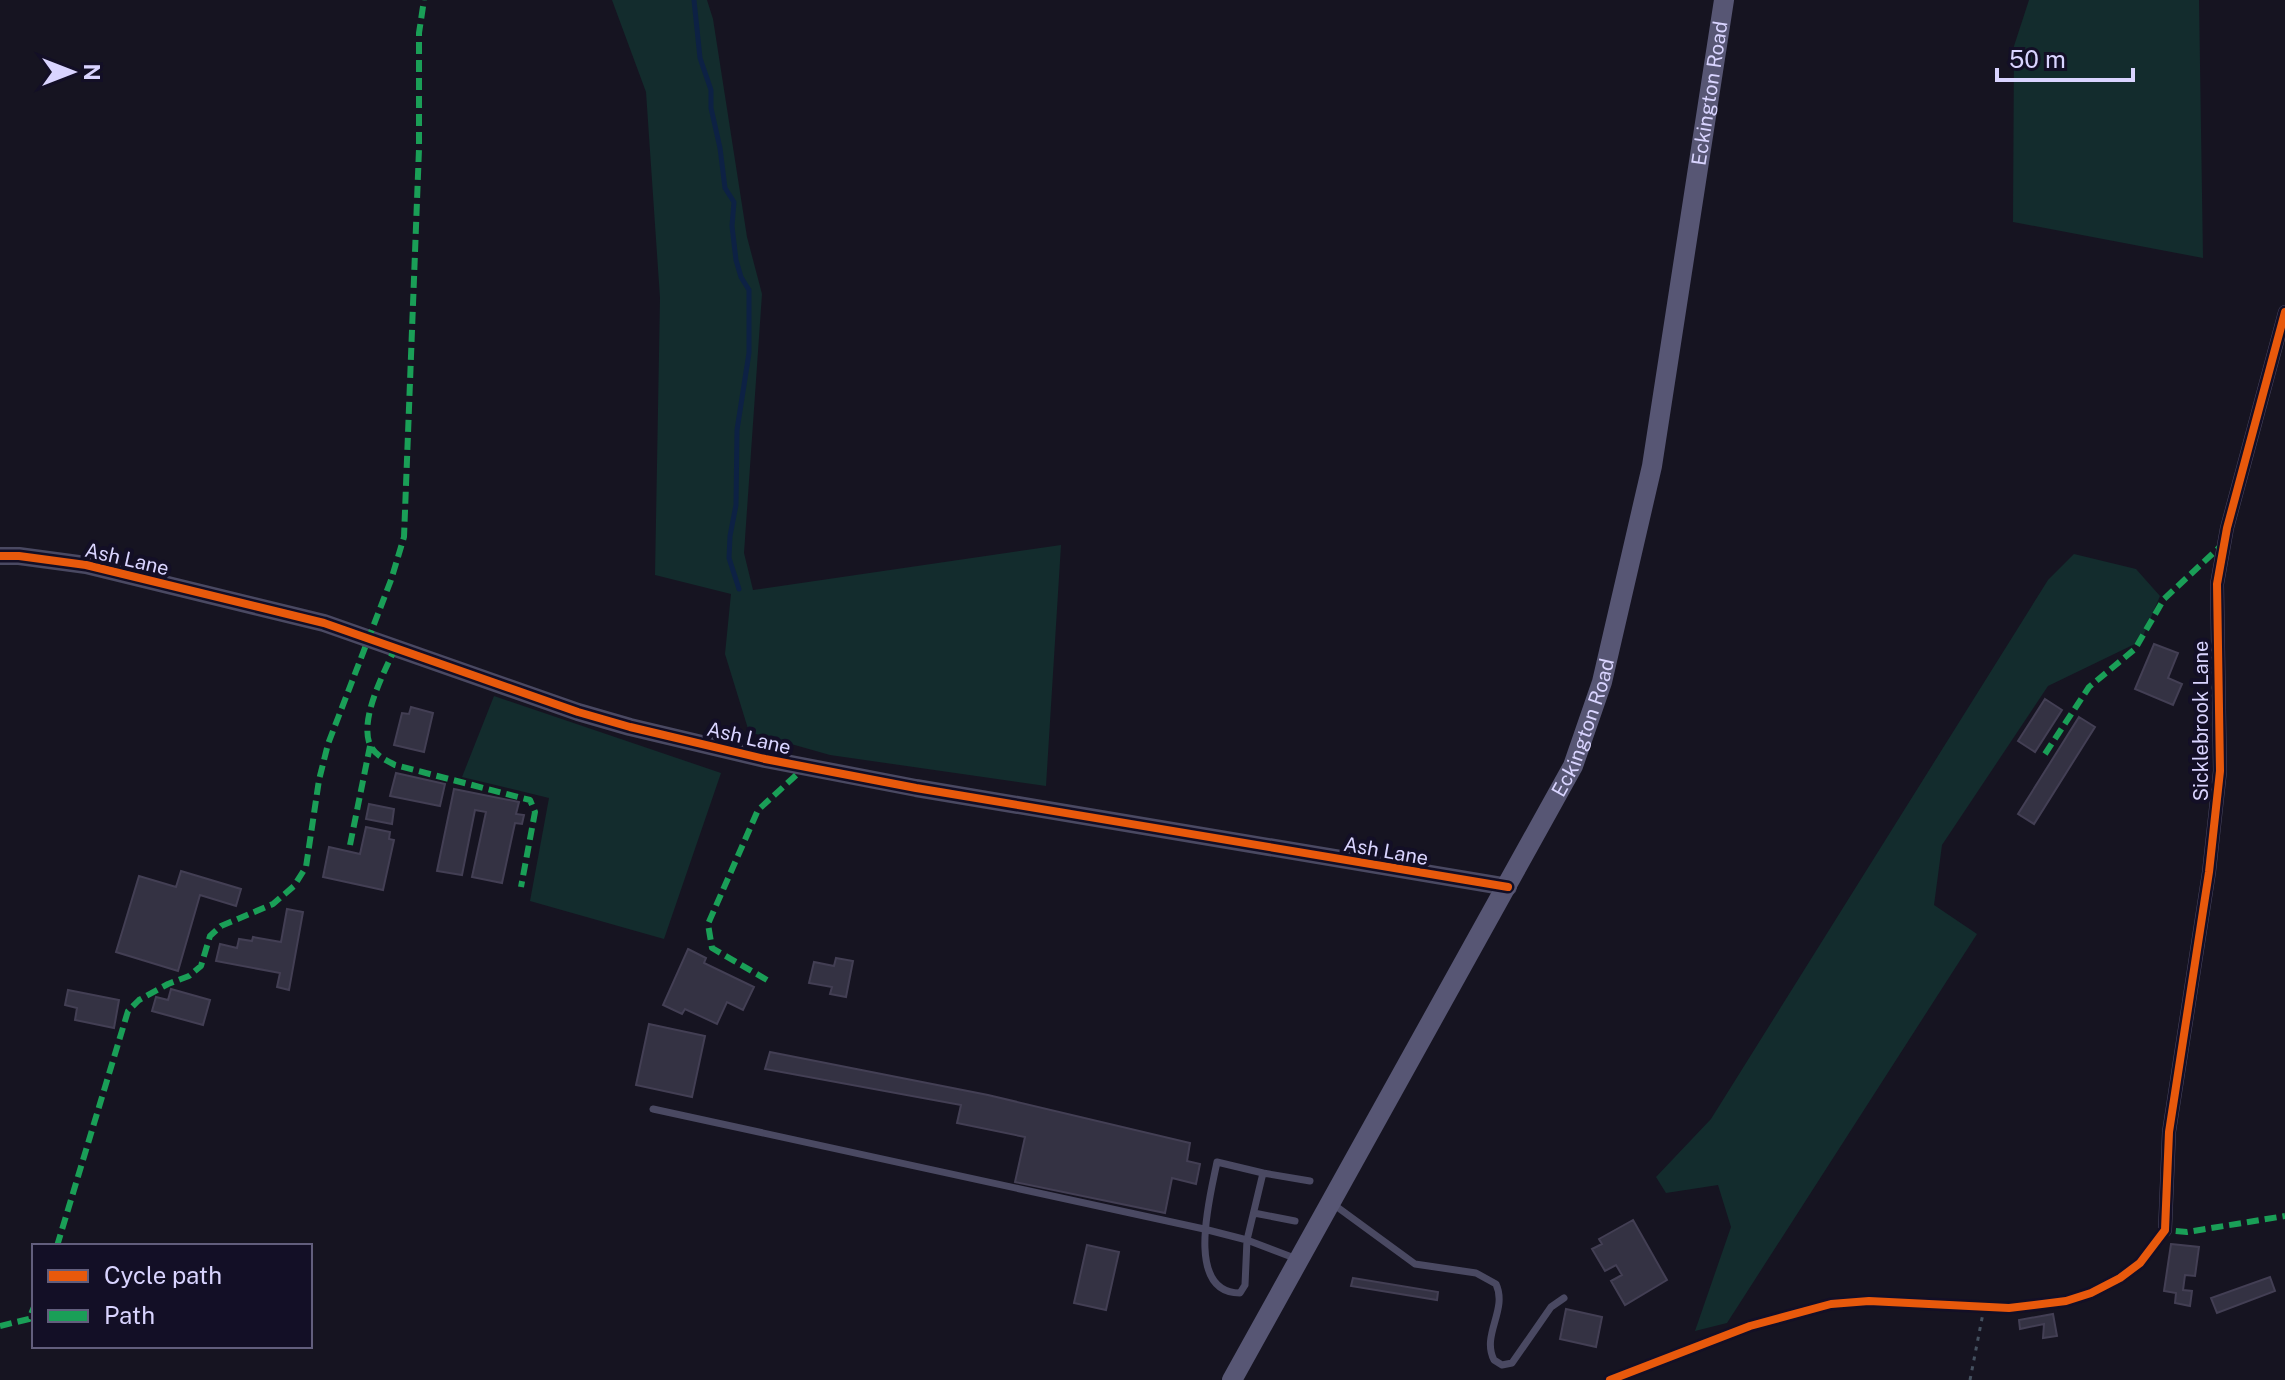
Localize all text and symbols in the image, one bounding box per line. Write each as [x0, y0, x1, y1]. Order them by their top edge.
street label: Eckington Road [1687, 19, 1733, 167]
north arrow [32, 32, 112, 112]
scale bar [1997, 32, 2133, 82]
text: 50 m [2009, 45, 2066, 73]
text: N [79, 63, 105, 81]
street label: Ash Lane [83, 538, 171, 580]
street label: Sicklebrook Lane [2189, 641, 2213, 801]
street label: Eckington Road [1546, 656, 1619, 801]
street label: Ash Lane [705, 717, 793, 759]
street label: Ash Lane [1342, 832, 1430, 870]
legend [32, 1244, 312, 1348]
text: Cycle path [104, 1261, 222, 1289]
text: Path [104, 1301, 155, 1329]

